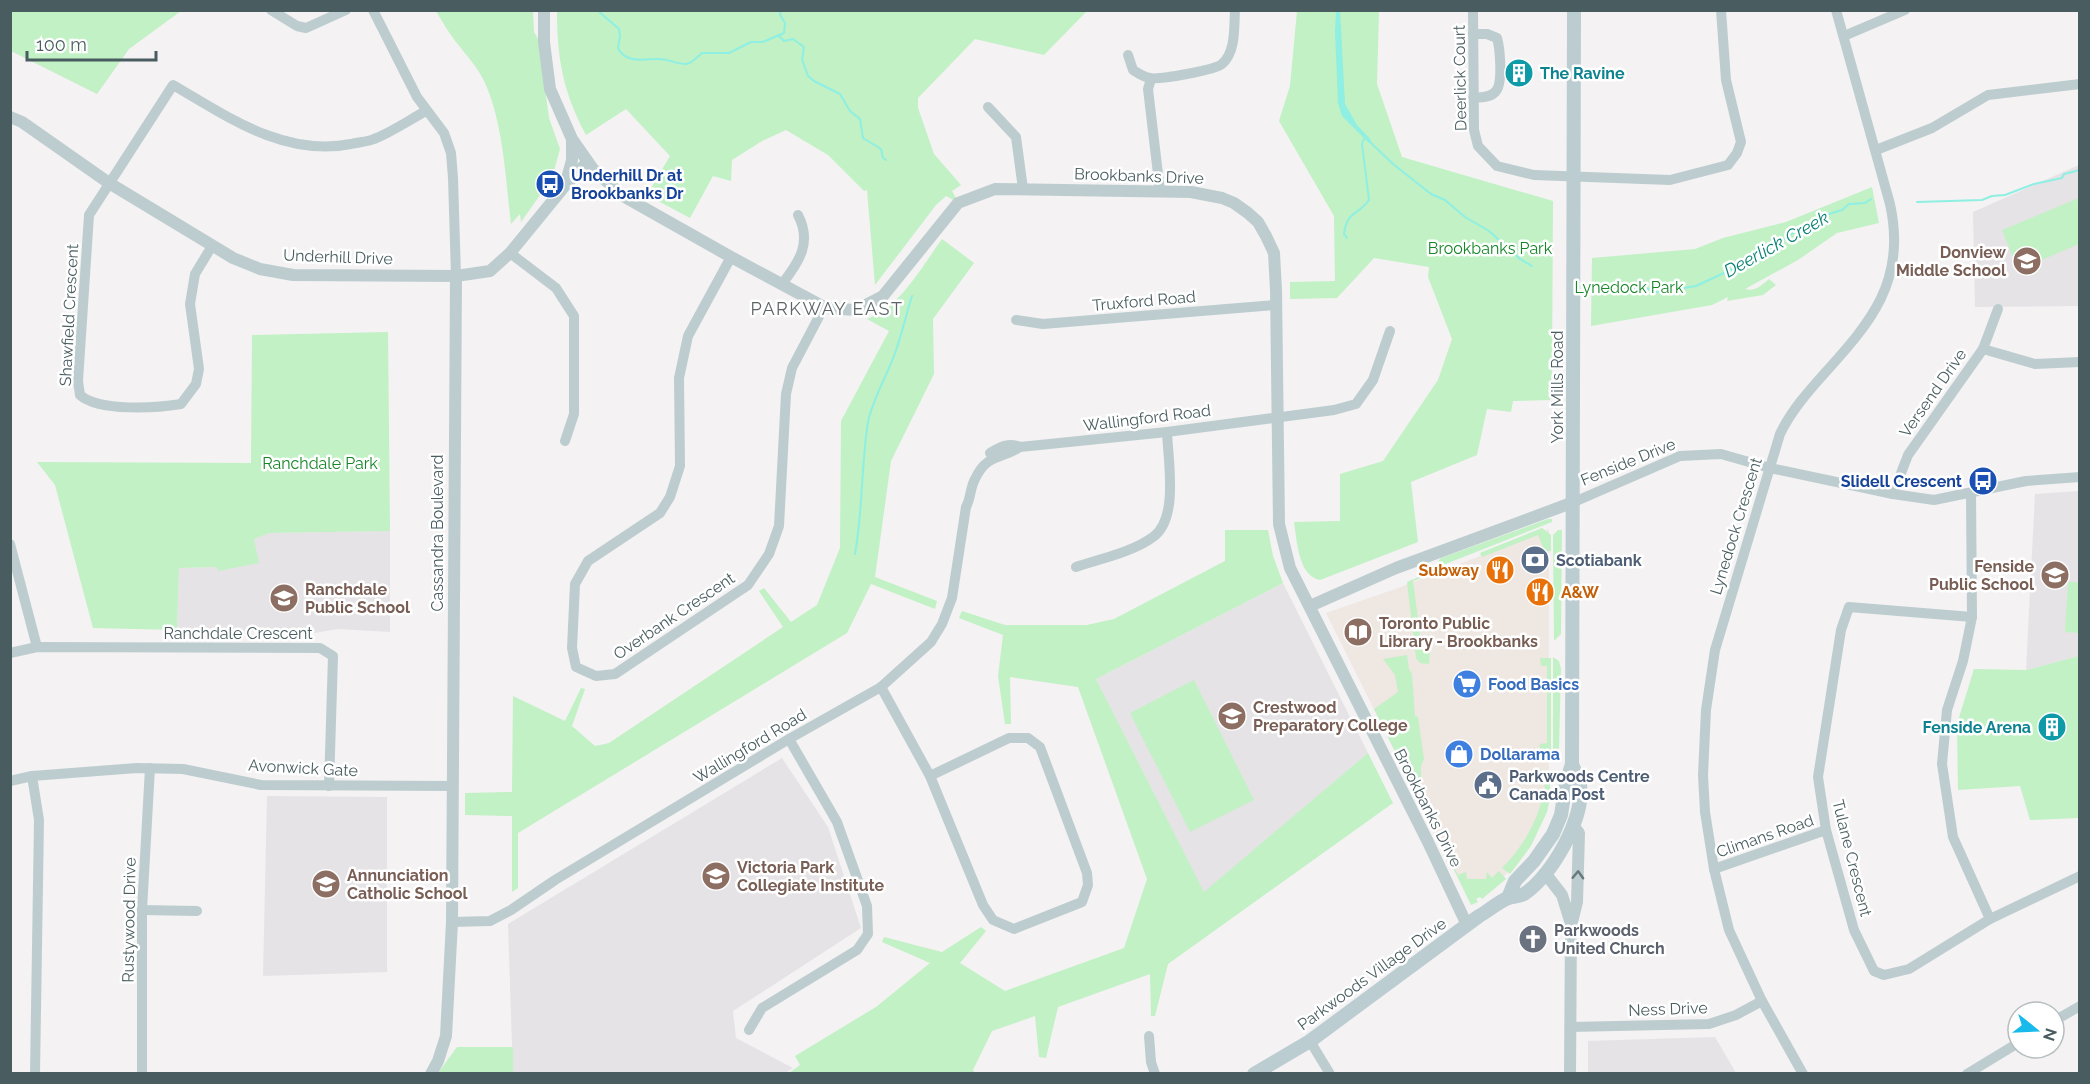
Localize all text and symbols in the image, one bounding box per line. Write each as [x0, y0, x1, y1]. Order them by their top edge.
scale bar [27, 24, 156, 62]
street label: Deerlick Court [1450, 24, 1470, 131]
text: 100 m [36, 34, 87, 55]
building icon: The Ravine [1503, 57, 1535, 89]
place label: The Ravine [1540, 64, 1625, 83]
street label: Brookbanks Drive [1074, 164, 1204, 188]
place label: Underhill Dr at Brookbanks Dr [571, 166, 684, 203]
bus stop icon: Underhill Dr at Brookbanks Dr [534, 168, 566, 200]
water label: Deerlick Creek [1720, 206, 1832, 281]
park label: Brookbanks Park [1428, 239, 1553, 258]
street label: Shawfield Crescent [56, 243, 82, 387]
place label: Donview Middle School [1896, 243, 2007, 280]
school or university icon: Donview Middle School [2011, 245, 2043, 277]
street label: Underhill Drive [283, 246, 393, 268]
park label: Lynedock Park [1575, 278, 1684, 297]
street label: Truxford Road [1091, 287, 1197, 315]
district label: PARKWAY EAST [751, 298, 903, 319]
street label: York Mills Road [1548, 330, 1567, 444]
street label: Versend Drive [1896, 345, 1970, 441]
street label: Wallingford Road [1082, 401, 1212, 435]
street label: Fenside Drive [1578, 434, 1678, 490]
park label: Ranchdale Park [262, 454, 378, 473]
street label: Cassandra Boulevard [428, 454, 447, 612]
street label: Lynedock Crescent [1706, 455, 1766, 597]
bus stop icon: Slidell Crescent [1967, 465, 1999, 497]
place label: Slidell Crescent [1841, 472, 1962, 491]
bank icon: Scotiabank [1519, 544, 1551, 576]
place label: Scotiabank [1556, 551, 1642, 570]
restaurant icon: Subway [1484, 554, 1516, 586]
place label: Fenside Public School [1929, 557, 2035, 594]
school or university icon: Fenside Public School [2039, 559, 2071, 591]
place label: Subway [1419, 561, 1479, 580]
street label: Overbank Crescent [610, 568, 739, 664]
restaurant icon: A&W [1524, 576, 1556, 608]
place label: Ranchdale Public School [305, 580, 411, 617]
school or university icon: Ranchdale Public School [268, 582, 300, 614]
place label: A&W [1561, 583, 1599, 602]
place label: Toronto Public Library - Brookbanks [1379, 614, 1538, 651]
library icon: Toronto Public Library - Brookbanks [1342, 616, 1374, 648]
street label: Ranchdale Crescent [163, 624, 313, 643]
supermarket icon: Food Basics [1451, 668, 1483, 700]
place label: Food Basics [1488, 675, 1579, 694]
place label: Crestwood Preparatory College [1253, 698, 1408, 735]
school or university icon: Crestwood Preparatory College [1216, 700, 1248, 732]
street label: Wallingford Road [690, 705, 810, 787]
building icon: Fenside Arena [2036, 711, 2068, 743]
place label: Fenside Arena [1923, 718, 2031, 737]
shop icon: Dollarama [1443, 738, 1475, 770]
place label: Dollarama [1480, 745, 1560, 764]
street label: Brookbanks Drive [1390, 746, 1466, 870]
street label: Avonwick Gate [248, 756, 358, 780]
place label: Parkwoods Centre Canada Post [1509, 767, 1650, 804]
public building icon: Parkwoods Centre Canada Post [1472, 769, 1504, 801]
street label: Tulane Crescent [1828, 797, 1876, 919]
street label: Climans Road [1714, 810, 1816, 862]
street label: Rustywood Drive [118, 857, 140, 983]
place label: Victoria Park Collegiate Institute [737, 858, 885, 895]
school or university icon: Victoria Park Collegiate Institute [700, 860, 732, 892]
place label: Annunciation Catholic School [347, 866, 468, 903]
school or university icon: Annunciation Catholic School [310, 868, 342, 900]
one-way arrow [1571, 870, 1584, 879]
street label: Parkwoods Village Drive [1294, 914, 1450, 1034]
place label: Parkwoods United Church [1554, 921, 1665, 958]
church icon: Parkwoods United Church [1517, 923, 1549, 955]
street label: Ness Drive [1628, 998, 1708, 1020]
north arrow [2006, 1000, 2066, 1060]
text: N [2039, 1026, 2061, 1043]

